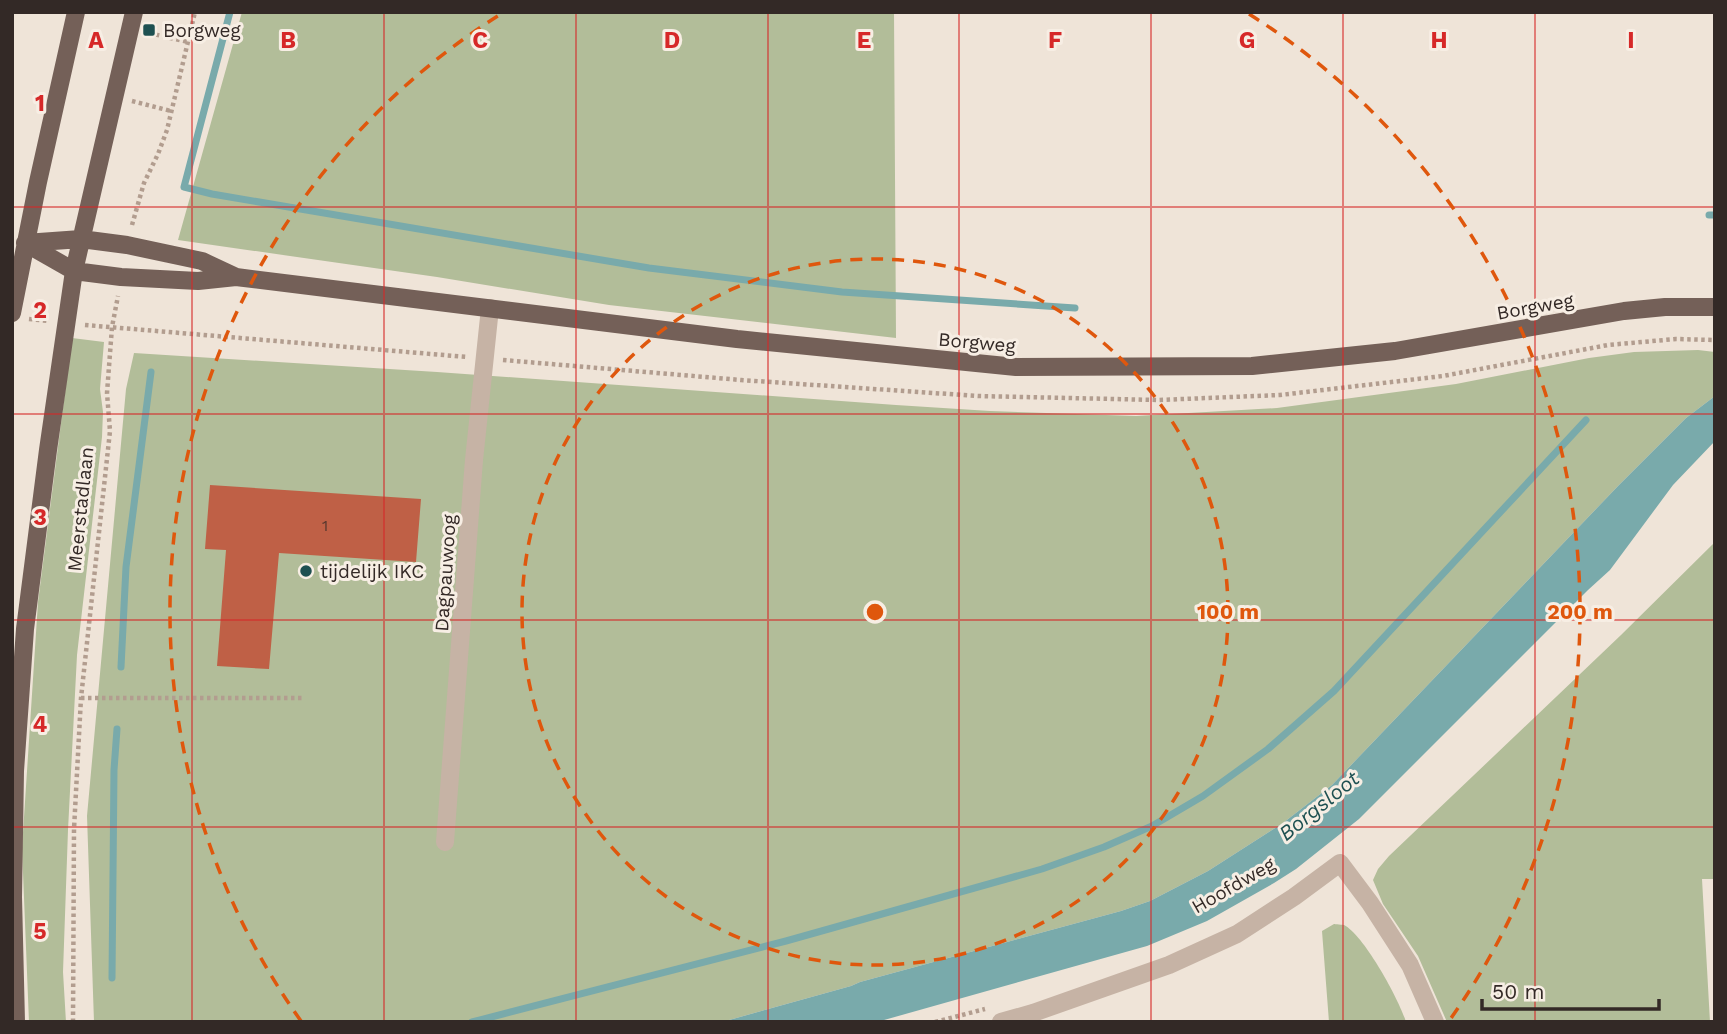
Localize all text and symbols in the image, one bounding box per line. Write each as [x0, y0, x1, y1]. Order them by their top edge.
place label: Borgweg [163, 19, 242, 42]
marker: Borgweg [141, 22, 157, 38]
text: A [88, 27, 104, 54]
text: B [280, 27, 296, 54]
text: C [472, 27, 488, 54]
text: D [664, 27, 680, 54]
text: E [857, 27, 871, 54]
text: F [1048, 27, 1062, 54]
text: G [1239, 27, 1255, 54]
text: H [1430, 27, 1448, 54]
text: I [1627, 27, 1635, 54]
text: 1 [35, 90, 45, 117]
street label: Borgweg [1495, 288, 1576, 325]
text: 2 [33, 297, 47, 324]
street label: Borgweg [937, 328, 1018, 357]
street label: Meerstadlaan [63, 446, 98, 572]
text: 3 [33, 504, 47, 531]
street label: Dagpauwoog [430, 513, 461, 632]
house number: 1 [322, 516, 328, 535]
place label: tijdelijk IKC [320, 560, 424, 583]
marker: tijdelijk IKC [298, 563, 314, 579]
text: 100 m [1197, 599, 1259, 624]
text: 200 m [1547, 599, 1613, 624]
centre of rings [863, 600, 887, 624]
text: 4 [33, 711, 48, 738]
water label: Borgsloot [1273, 765, 1364, 846]
street label: Hoofdweg [1188, 852, 1280, 918]
text: 5 [33, 918, 47, 945]
scale bar [1482, 968, 1659, 1012]
text: 50 m [1492, 979, 1544, 1004]

